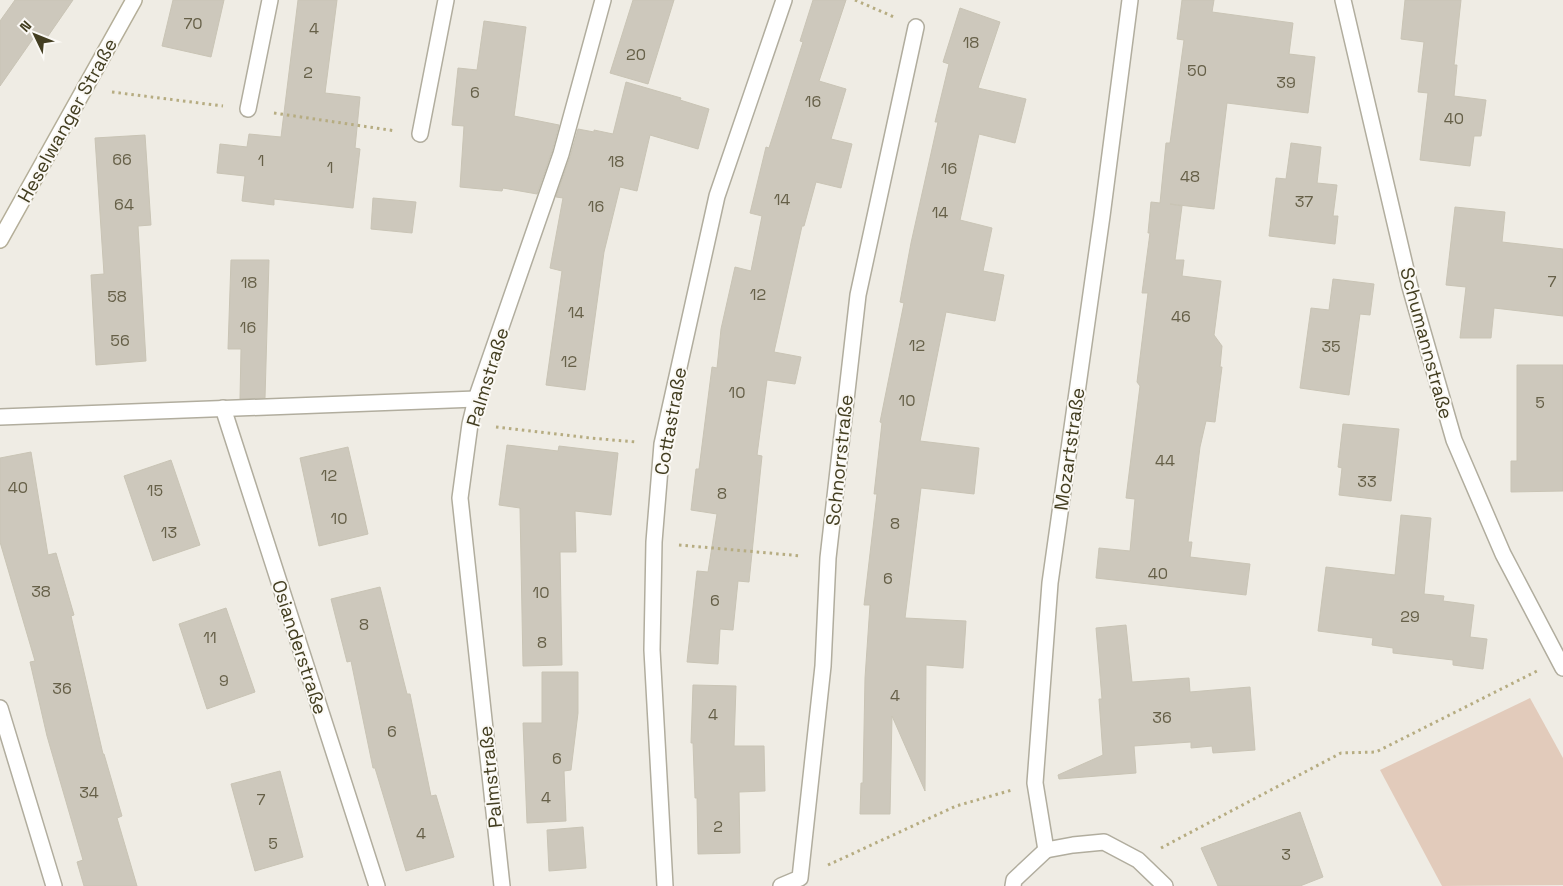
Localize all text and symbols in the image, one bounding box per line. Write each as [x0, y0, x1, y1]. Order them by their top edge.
north arrow [10, 10, 60, 60]
house number: 70 [183, 13, 203, 34]
text: N [16, 17, 35, 36]
house number: 4 [309, 18, 319, 39]
house number: 18 [963, 32, 979, 53]
street label: Heselwanger Straße [12, 34, 123, 207]
house number: 20 [626, 44, 646, 65]
house number: 50 [1187, 60, 1207, 81]
house number: 2 [303, 62, 313, 83]
house number: 39 [1276, 72, 1296, 93]
house number: 6 [470, 82, 480, 103]
house number: 16 [805, 91, 821, 112]
house number: 40 [1444, 108, 1464, 129]
house number: 66 [112, 149, 132, 170]
house number: 1 [258, 150, 264, 171]
house number: 18 [608, 151, 624, 172]
house number: 1 [327, 157, 333, 178]
house number: 16 [941, 158, 957, 179]
house number: 48 [1180, 166, 1200, 187]
house number: 14 [774, 189, 790, 210]
house number: 37 [1295, 191, 1313, 212]
house number: 64 [114, 194, 134, 215]
house number: 16 [588, 196, 604, 217]
house number: 14 [932, 202, 948, 223]
street label: Schumannstraße [1394, 264, 1459, 422]
house number: 7 [1547, 271, 1557, 292]
house number: 18 [241, 272, 257, 293]
house number: 12 [750, 284, 766, 305]
house number: 58 [107, 286, 127, 307]
house number: 14 [568, 302, 584, 323]
house number: 46 [1171, 306, 1191, 327]
house number: 16 [240, 317, 256, 338]
street label: Palmstraße [461, 324, 514, 430]
house number: 56 [110, 330, 130, 351]
house number: 12 [909, 335, 925, 356]
house number: 35 [1321, 336, 1341, 357]
house number: 12 [561, 351, 577, 372]
street label: Cottastraße [649, 365, 692, 477]
house number: 10 [729, 382, 745, 403]
street label: Mozartstraße [1048, 386, 1091, 512]
house number: 10 [899, 390, 915, 411]
house number: 5 [1535, 392, 1545, 413]
street label: Schnorrstraße [820, 393, 859, 527]
house number: 44 [1155, 450, 1175, 471]
house number: 12 [321, 465, 337, 486]
house number: 33 [1357, 471, 1377, 492]
house number: 40 [8, 477, 28, 498]
house number: 15 [147, 480, 163, 501]
house number: 8 [717, 483, 727, 504]
house number: 10 [331, 508, 347, 529]
house number: 8 [890, 513, 900, 534]
house number: 13 [161, 522, 177, 543]
house number: 40 [1148, 563, 1168, 584]
house number: 6 [883, 568, 893, 589]
street label: Osianderstraße [266, 577, 333, 718]
house number: 38 [31, 581, 51, 602]
house number: 10 [533, 582, 549, 603]
house number: 6 [710, 590, 720, 611]
house number: 29 [1400, 606, 1420, 627]
house number: 8 [359, 614, 369, 635]
house number: 11 [203, 627, 217, 648]
house number: 8 [537, 632, 547, 653]
house number: 9 [219, 670, 229, 691]
house number: 36 [52, 678, 72, 699]
house number: 4 [890, 685, 900, 706]
house number: 4 [708, 704, 718, 725]
house number: 36 [1152, 707, 1172, 728]
house number: 6 [387, 721, 397, 742]
street label: Palmstraße [473, 725, 508, 829]
house number: 6 [552, 748, 562, 769]
house number: 34 [79, 782, 99, 803]
house number: 4 [541, 787, 551, 808]
house number: 7 [256, 789, 266, 810]
house number: 2 [713, 816, 723, 837]
house number: 4 [416, 823, 426, 844]
house number: 5 [268, 833, 278, 854]
house number: 3 [1281, 844, 1291, 865]

